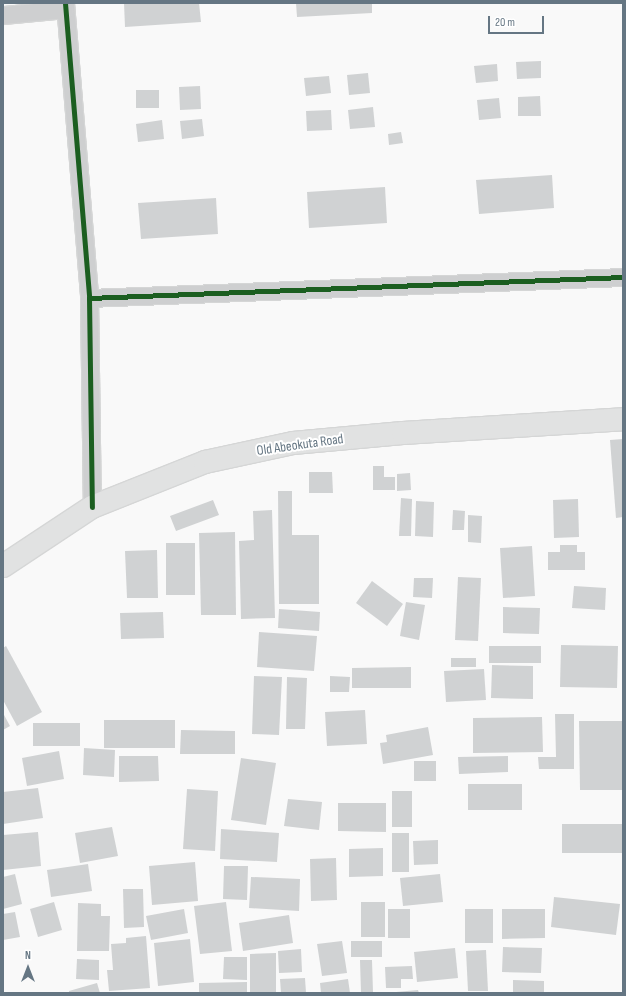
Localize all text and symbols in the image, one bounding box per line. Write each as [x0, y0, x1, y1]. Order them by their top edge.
scale bar [490, 8, 546, 34]
text: 20 m [495, 15, 515, 30]
street label: Old Abeokuta Road [256, 431, 344, 459]
north arrow [8, 948, 48, 988]
text: N [25, 949, 31, 962]

